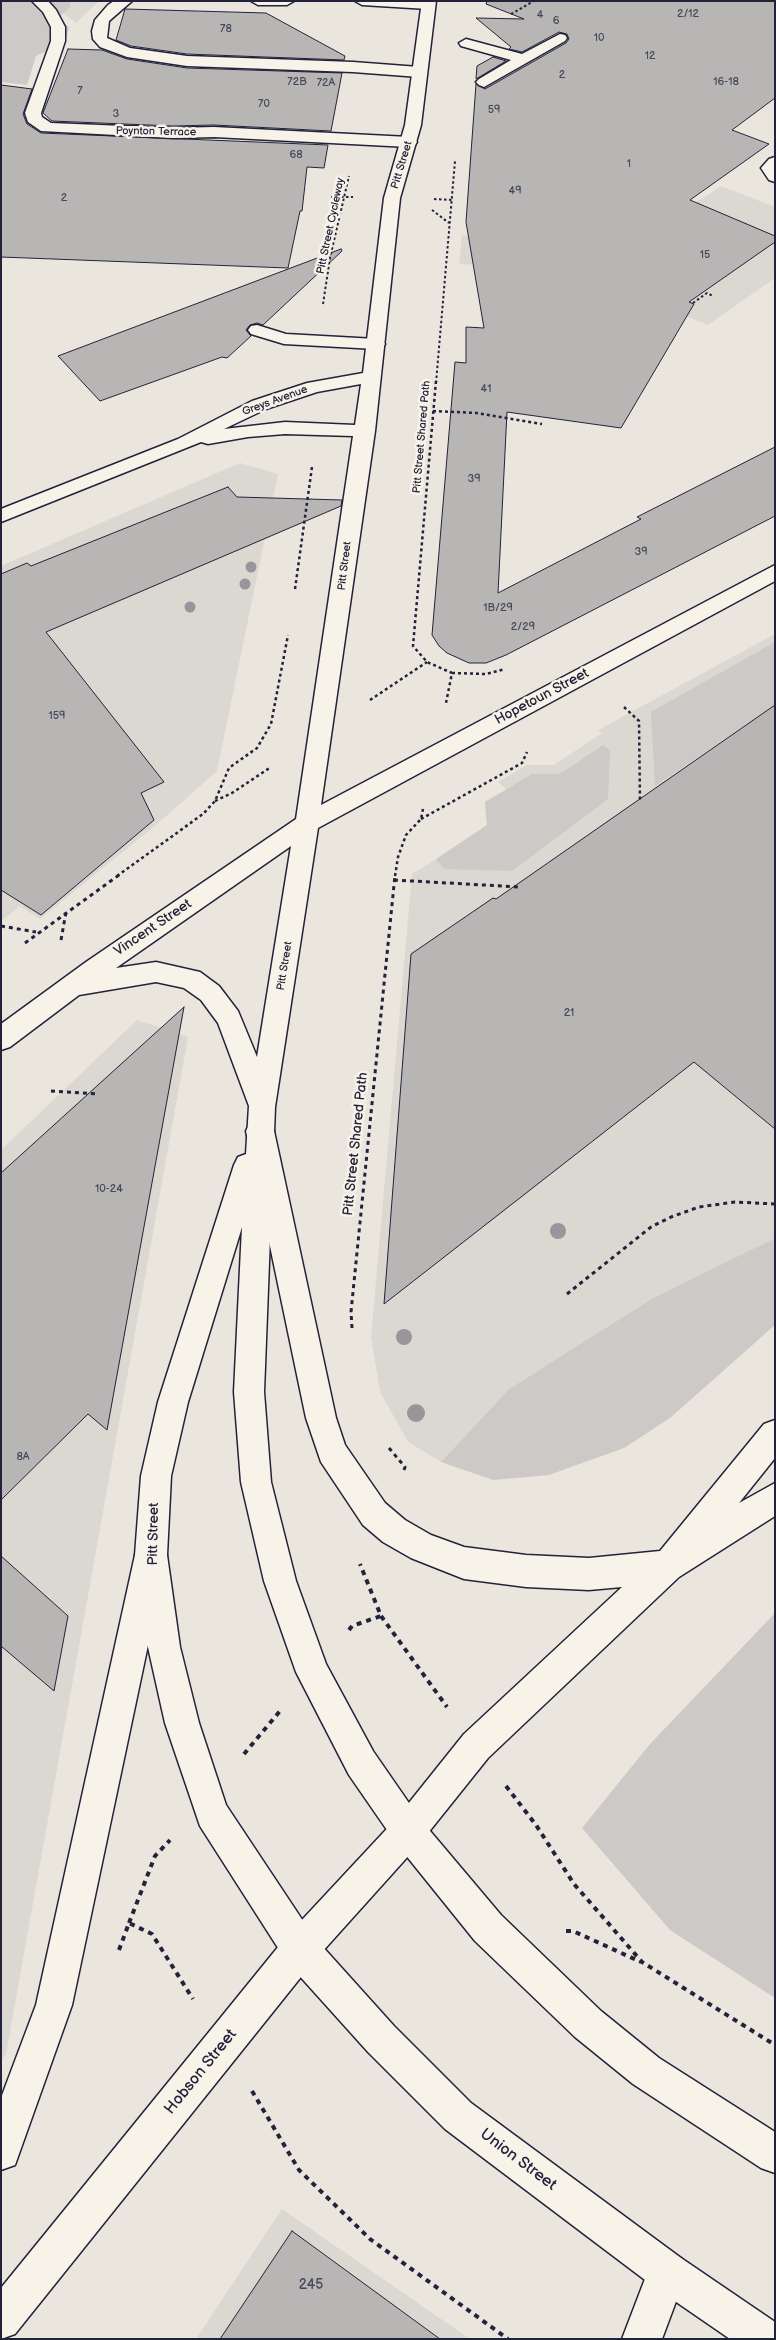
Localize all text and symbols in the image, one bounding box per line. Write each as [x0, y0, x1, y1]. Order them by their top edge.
house number: 2/12 [677, 7, 699, 21]
house number: 4 [537, 8, 543, 22]
house number: 6 [553, 14, 559, 28]
house number: 78 [220, 22, 232, 36]
house number: 10 [594, 31, 604, 45]
house number: 12 [645, 49, 655, 63]
house number: 2 [559, 68, 565, 82]
house number: 72B [287, 75, 307, 89]
house number: 16-18 [713, 75, 739, 89]
house number: 72A [317, 76, 335, 90]
house number: 7 [77, 84, 83, 98]
house number: 70 [258, 97, 270, 111]
house number: 59 [488, 103, 500, 117]
house number: 3 [113, 107, 119, 121]
street label: Poynton Terrace [116, 125, 196, 139]
street label: Pitt Street [388, 139, 416, 191]
house number: 68 [289, 148, 303, 162]
house number: 1 [627, 157, 631, 171]
street label: Pitt Street Cycleway [314, 177, 348, 275]
house number: 49 [508, 184, 522, 198]
house number: 2 [61, 191, 67, 205]
house number: 15 [700, 248, 710, 262]
street label: Pitt Street Shared Path [410, 380, 434, 494]
house number: 41 [481, 382, 491, 396]
street label: Greys Avenue [241, 383, 309, 419]
house number: 39 [467, 472, 481, 486]
street label: Pitt Street [335, 541, 355, 591]
house number: 39 [634, 545, 648, 559]
house number: 1B/29 [483, 601, 513, 615]
house number: 2/29 [511, 620, 535, 634]
street label: Hopetoun Street [492, 665, 592, 729]
house number: 159 [49, 709, 65, 723]
street label: Vincent Street [111, 896, 195, 960]
street label: Pitt Street [275, 941, 295, 991]
house number: 21 [564, 1006, 574, 1020]
street label: Pitt Street Shared Path [340, 1072, 372, 1216]
house number: 10-24 [95, 1182, 123, 1196]
house number: 8A [16, 1450, 30, 1464]
street label: Pitt Street [145, 1502, 163, 1566]
street label: Hobson Street [161, 2026, 241, 2118]
street label: Union Street [476, 2125, 560, 2195]
house number: 245 [299, 2277, 323, 2293]

